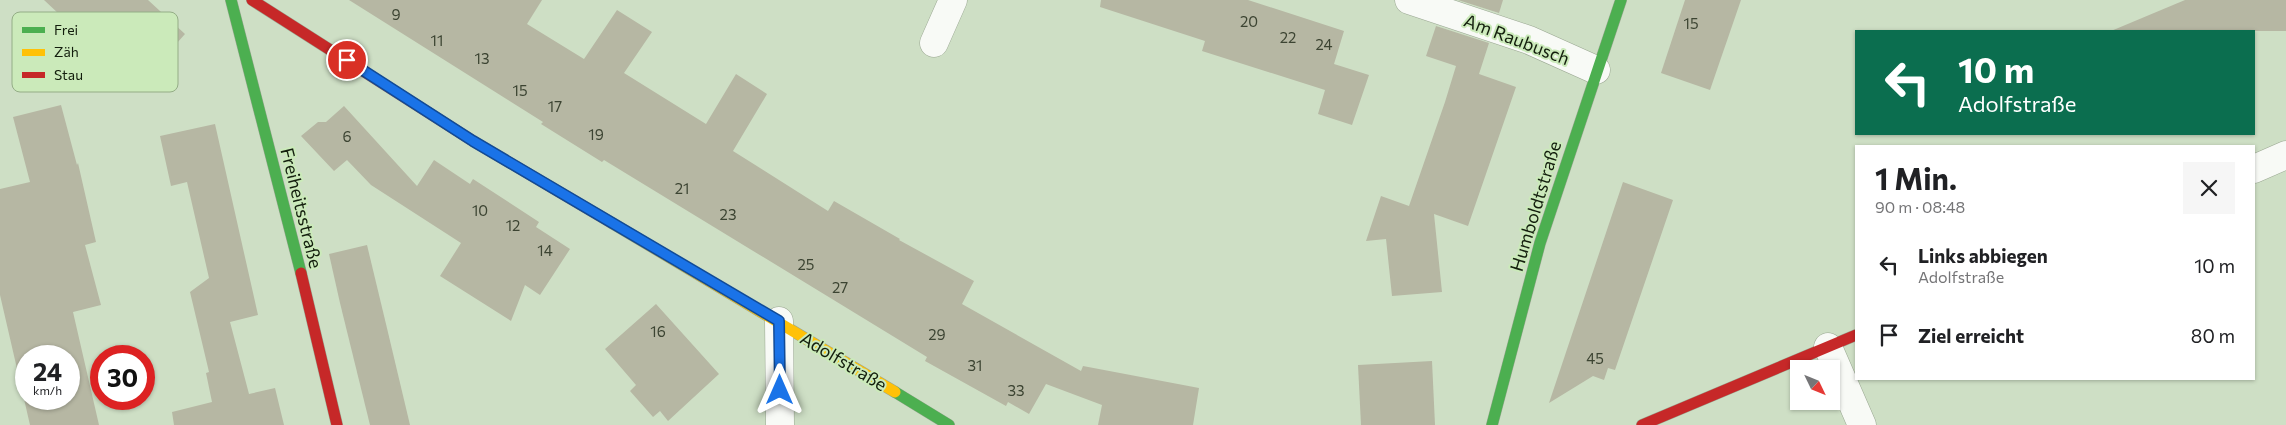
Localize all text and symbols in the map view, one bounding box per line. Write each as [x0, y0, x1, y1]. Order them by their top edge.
house number: 9 [391, 5, 401, 23]
street label: Am Raubusch [1461, 9, 1573, 69]
legend [12, 12, 178, 92]
house number: 20 [1240, 12, 1258, 30]
house number: 15 [1683, 14, 1699, 32]
text: Frei [54, 21, 78, 38]
house number: 22 [1280, 28, 1296, 46]
house number: 11 [431, 31, 443, 49]
house number: 24 [1315, 35, 1333, 53]
pin [326, 39, 368, 81]
text: Zäh [54, 43, 79, 60]
icon: arrive [333, 46, 361, 74]
text: 10 m [1958, 47, 2034, 90]
house number: 13 [475, 49, 489, 67]
icon: left [1875, 50, 1940, 115]
text: Stau [54, 66, 83, 83]
house number: 15 [512, 81, 528, 99]
text: Adolfstraße [1958, 90, 2076, 117]
house number: 17 [548, 97, 562, 115]
house number: 19 [588, 125, 604, 143]
house number: 6 [342, 127, 352, 145]
street label: Humboldtstraße [1505, 138, 1565, 274]
street label: Freiheitsstraße [276, 145, 328, 271]
text: 1 Min. [1875, 159, 1957, 196]
button: close [2183, 162, 2235, 214]
house number: 21 [675, 179, 689, 197]
text: 90 m · 08:48 [1875, 197, 1965, 216]
house number: 10 [472, 201, 488, 219]
house number: 23 [720, 205, 736, 223]
house number: 12 [506, 216, 520, 234]
house number: 14 [537, 241, 553, 259]
text: Links abbiegen [1918, 244, 2048, 267]
icon: left [1875, 251, 1903, 279]
text: 10 m [2194, 254, 2235, 277]
house number: 25 [798, 255, 814, 273]
text: Adolfstraße [1918, 267, 2004, 286]
house number: 27 [832, 278, 848, 296]
icon: arrive [1875, 321, 1903, 349]
house number: 16 [650, 322, 666, 340]
text: Ziel erreicht [1918, 324, 2024, 347]
text: 80 m [2191, 324, 2235, 347]
house number: 29 [928, 325, 946, 343]
street label: Adolfstraße [797, 327, 891, 395]
speed limit sign: 30 [90, 345, 155, 410]
house number: 45 [1586, 349, 1604, 367]
text: 24 [33, 356, 62, 386]
house number: 31 [968, 356, 982, 374]
north arrow [1790, 360, 1840, 410]
map controls [1790, 360, 1840, 410]
position arrow [753, 363, 805, 415]
house number: 33 [1007, 381, 1025, 399]
text: km/h [33, 383, 62, 397]

